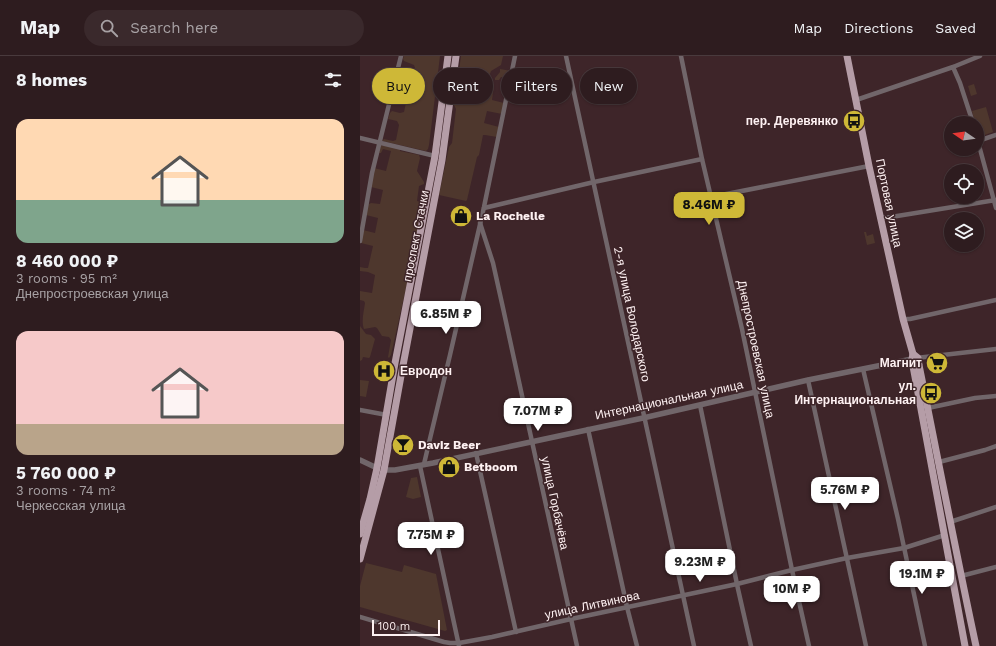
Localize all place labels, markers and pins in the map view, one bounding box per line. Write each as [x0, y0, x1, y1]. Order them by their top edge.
bus stop icon: пер. Деревянко [841, 108, 867, 134]
place label: пер. Деревянко [746, 114, 838, 128]
pin: 8.46M ₽ [672, 192, 746, 226]
shop icon: La Rochelle [448, 203, 474, 229]
place label: La Rochelle [476, 209, 545, 223]
pin: 6.85M ₽ [409, 301, 483, 335]
supermarket icon: Магнит [924, 350, 950, 376]
place label: Магнит [880, 356, 922, 370]
hospital icon: Евродон [371, 358, 397, 384]
place label: Евродон [400, 364, 452, 378]
place label: ул. Интернациональная [794, 379, 916, 407]
bus stop icon: ул. Интернациональная [918, 380, 944, 406]
pin: 7.07M ₽ [501, 398, 575, 432]
bar icon: Daviz Beer [390, 432, 416, 458]
place label: Daviz Beer [418, 438, 481, 452]
shop icon: Betboom [436, 454, 462, 480]
place label: Betboom [464, 460, 518, 474]
pin: 5.76M ₽ [808, 477, 882, 511]
pin: 7.75M ₽ [394, 522, 468, 556]
pin: 9.23M ₽ [663, 549, 737, 583]
pin: 19.1M ₽ [885, 561, 959, 595]
pin: 10M ₽ [764, 576, 820, 610]

